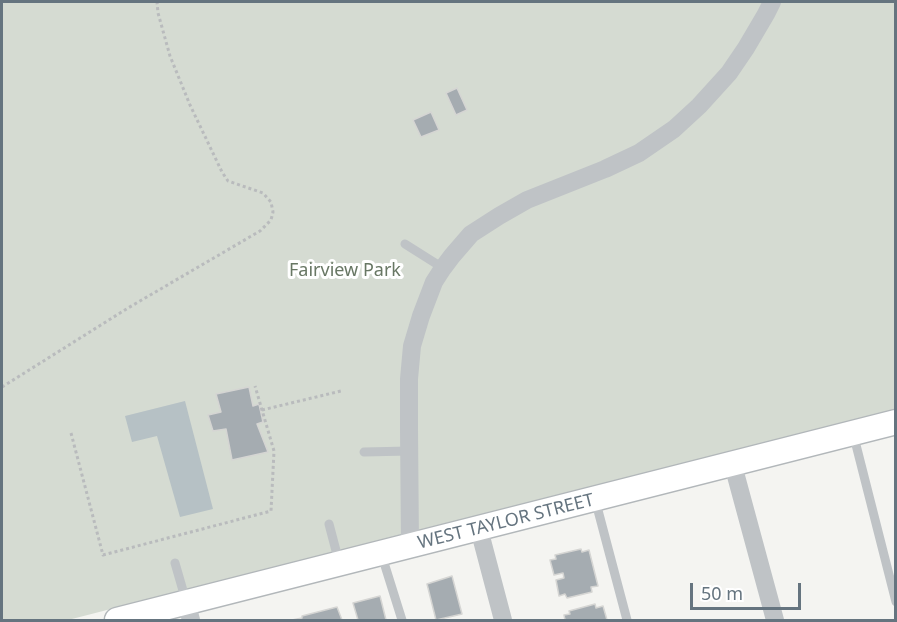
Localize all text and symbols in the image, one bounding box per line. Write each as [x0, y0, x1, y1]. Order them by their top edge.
park label: Fairview Park [289, 260, 401, 282]
street label: WEST TAYLOR STREET [416, 490, 596, 554]
scale bar [693, 571, 804, 609]
text: 50 m [701, 581, 743, 605]

